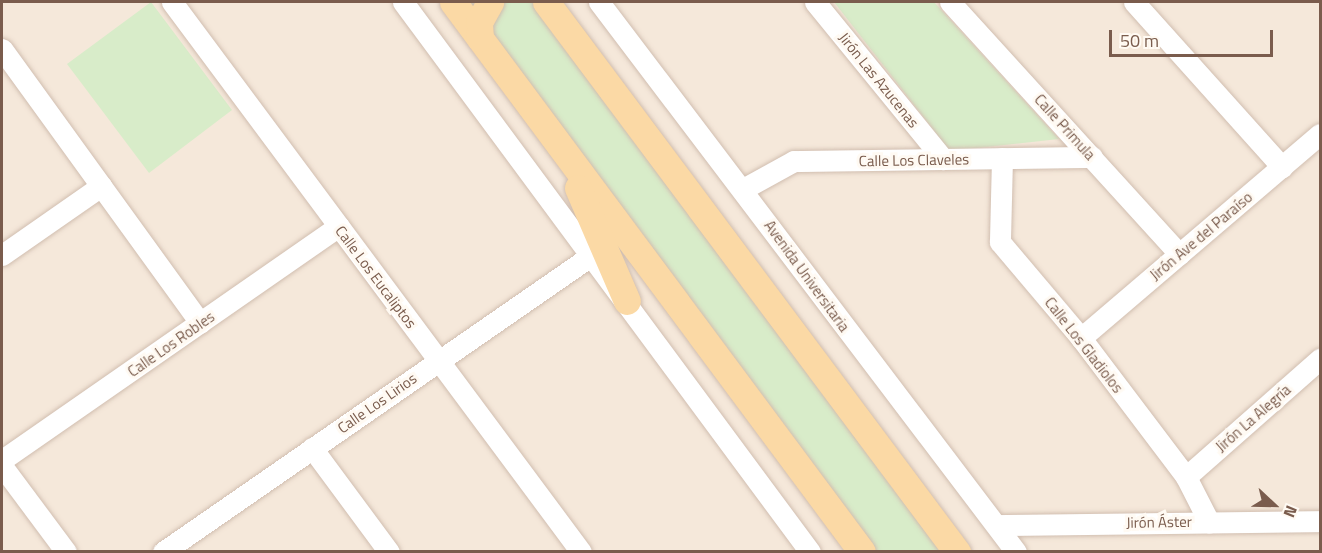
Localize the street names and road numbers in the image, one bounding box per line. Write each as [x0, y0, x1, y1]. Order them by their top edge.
street label: Jirón Las Azucenas [835, 29, 923, 131]
street label: Calle Primula [1031, 90, 1099, 164]
street label: Calle Los Claveles [859, 150, 969, 170]
street label: Jirón Ave del Paraíso [1146, 188, 1256, 284]
street label: Avenida Universitaria [761, 217, 853, 335]
street label: Calle Los Eucaliptos [332, 222, 420, 332]
street label: Calle Los Gladiolos [1041, 294, 1127, 396]
street label: Calle Los Robles [124, 307, 218, 381]
street label: Calle Los Lirios [334, 369, 420, 437]
street label: Jirón La Alegría [1212, 380, 1294, 456]
street label: Jirón Áster [1126, 512, 1192, 532]

